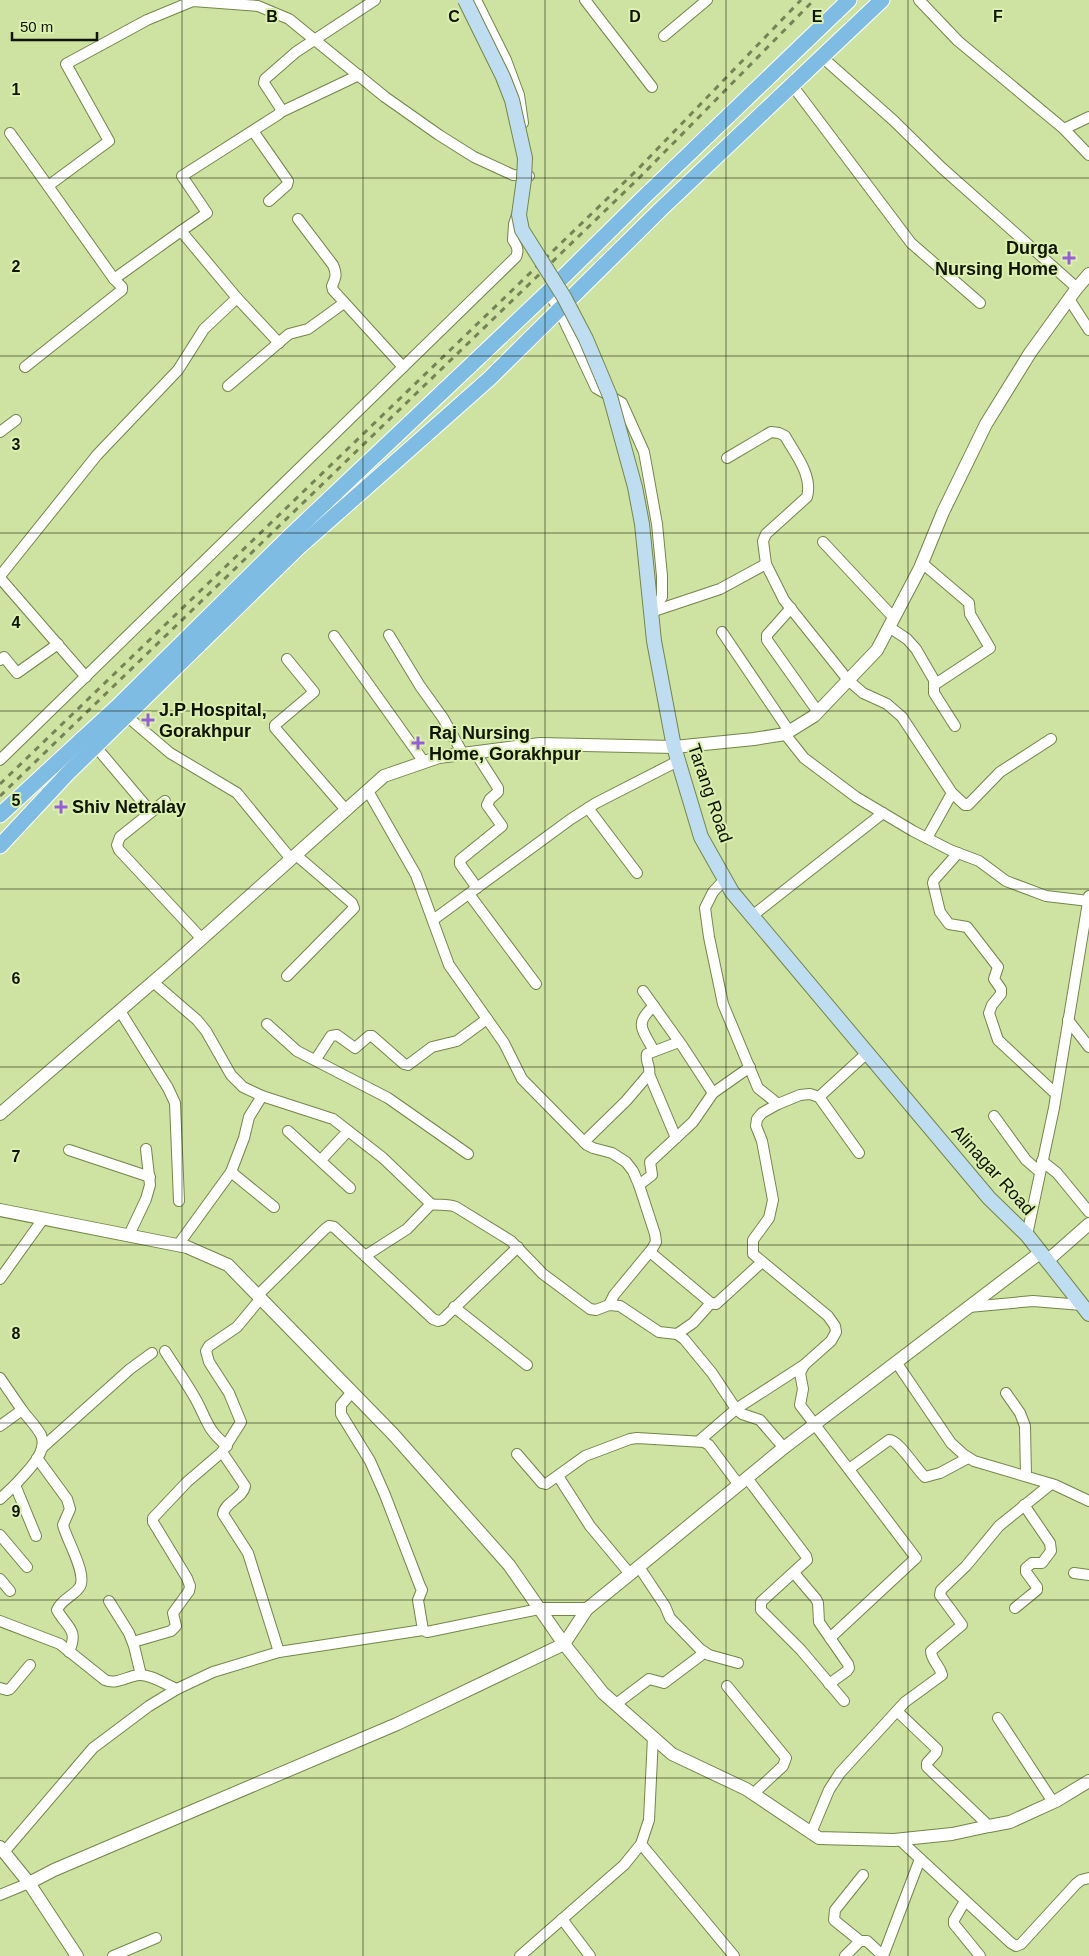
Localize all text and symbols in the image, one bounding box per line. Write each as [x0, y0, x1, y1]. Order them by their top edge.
text: B [266, 8, 278, 25]
text: C [448, 8, 460, 25]
text: D [629, 8, 641, 25]
text: E [812, 8, 823, 25]
text: F [993, 8, 1003, 25]
scale bar [12, 10, 98, 42]
text: 50 m [20, 18, 53, 35]
text: 1 [12, 81, 21, 98]
place label: Durga Nursing Home [935, 238, 1059, 279]
marker: Durga Nursing Home [1062, 251, 1076, 265]
text: 2 [12, 258, 21, 275]
text: 3 [12, 436, 21, 453]
text: 4 [12, 614, 21, 631]
place label: J.P Hospital, Gorakhpur [159, 700, 267, 741]
marker: J.P Hospital, Gorakhpur [141, 713, 155, 727]
place label: Raj Nursing Home, Gorakhpur [429, 723, 581, 764]
marker: Raj Nursing Home, Gorakhpur [411, 736, 425, 750]
street label: Tarang Road [684, 741, 736, 845]
text: 5 [12, 792, 21, 809]
place label: Shiv Netralay [72, 797, 186, 817]
marker: Shiv Netralay [54, 800, 68, 814]
text: 6 [12, 970, 21, 987]
street label: Alinagar Road [947, 1121, 1039, 1219]
text: 7 [12, 1148, 21, 1165]
text: 8 [12, 1325, 21, 1342]
text: 9 [12, 1503, 21, 1520]

